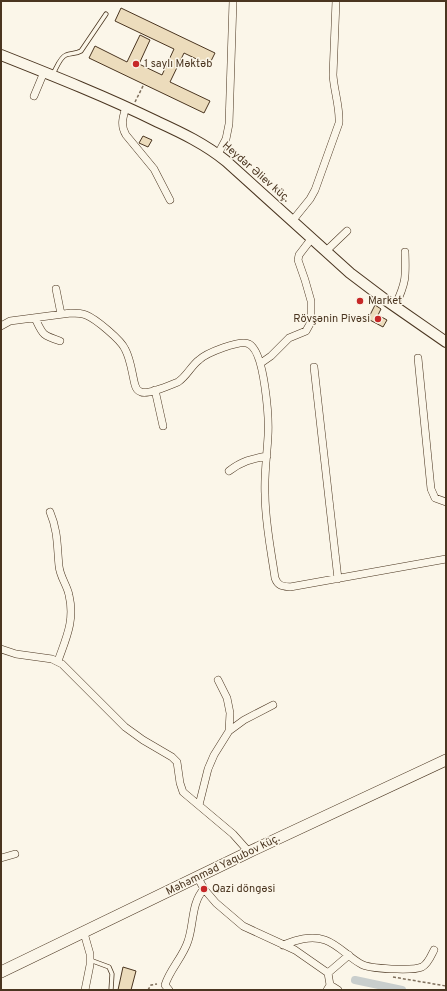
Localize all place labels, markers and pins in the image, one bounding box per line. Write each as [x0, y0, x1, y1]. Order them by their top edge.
place label: 1 saylı Məktəb [144, 57, 212, 71]
marker: 1 saylı Məktəb [131, 59, 141, 69]
place label: Market [368, 294, 402, 308]
marker: Market [355, 296, 365, 306]
place label: Rövşənin Pivəsi [293, 312, 370, 326]
marker: Rövşənin Pivəsi [373, 314, 383, 324]
place label: Qazi döngəsi [212, 882, 275, 896]
marker: Qazi döngəsi [199, 884, 209, 894]

